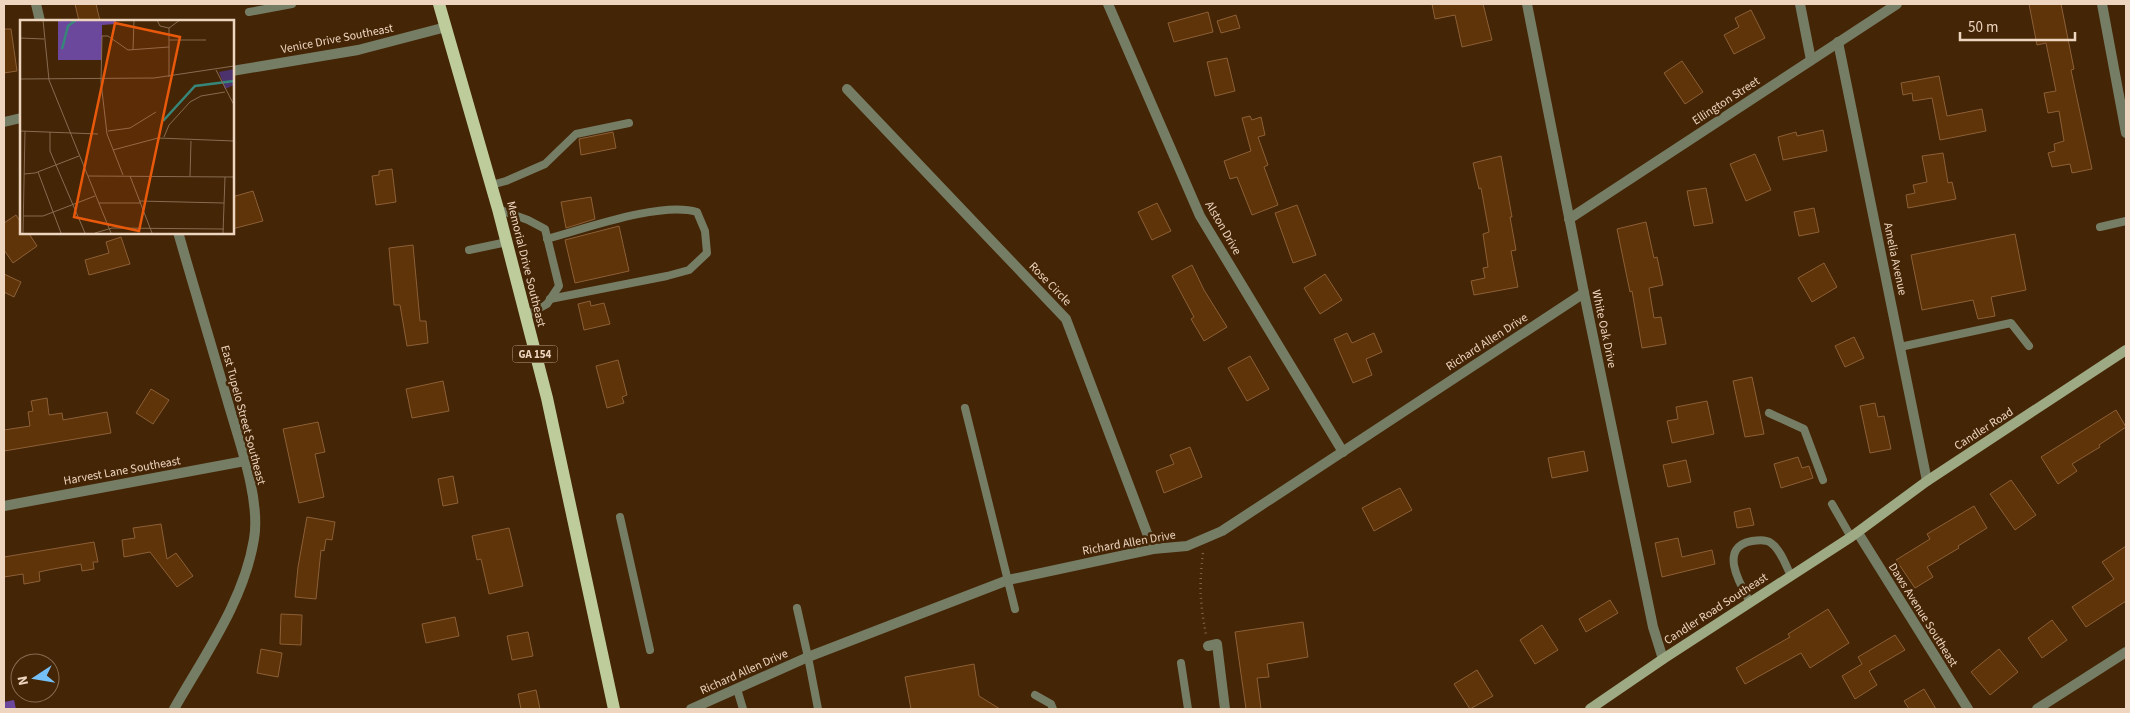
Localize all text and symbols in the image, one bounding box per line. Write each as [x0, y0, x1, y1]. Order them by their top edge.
scale bar [1960, 10, 2075, 42]
text: 50 m [1968, 17, 1998, 38]
inset map [20, 20, 234, 234]
street label: Venice Drive Southeast [279, 20, 395, 58]
street label: Ellington Street [1689, 73, 1763, 129]
street label: Alston Drive [1201, 198, 1245, 258]
street label: Memorial Drive Southeast [502, 199, 550, 329]
street label: Amelia Avenue [1879, 221, 1911, 297]
street label: Rose Circle [1025, 258, 1075, 310]
street label: White Oak Drive [1587, 288, 1621, 370]
street label: Richard Allen Drive [1443, 309, 1531, 375]
street label: East Tupelo Street Southeast [216, 343, 270, 487]
road number: GA 154 [512, 346, 558, 362]
street label: Candler Road [1951, 403, 2017, 455]
street label: Harvest Lane Southeast [62, 452, 182, 490]
street label: Richard Allen Drive [1081, 526, 1177, 560]
street label: Daws Avenue Southeast [1884, 560, 1962, 670]
street label: Candler Road Southeast [1661, 569, 1771, 649]
street label: Richard Allen Drive [697, 645, 791, 699]
north arrow [10, 653, 60, 703]
text: N [13, 674, 34, 687]

